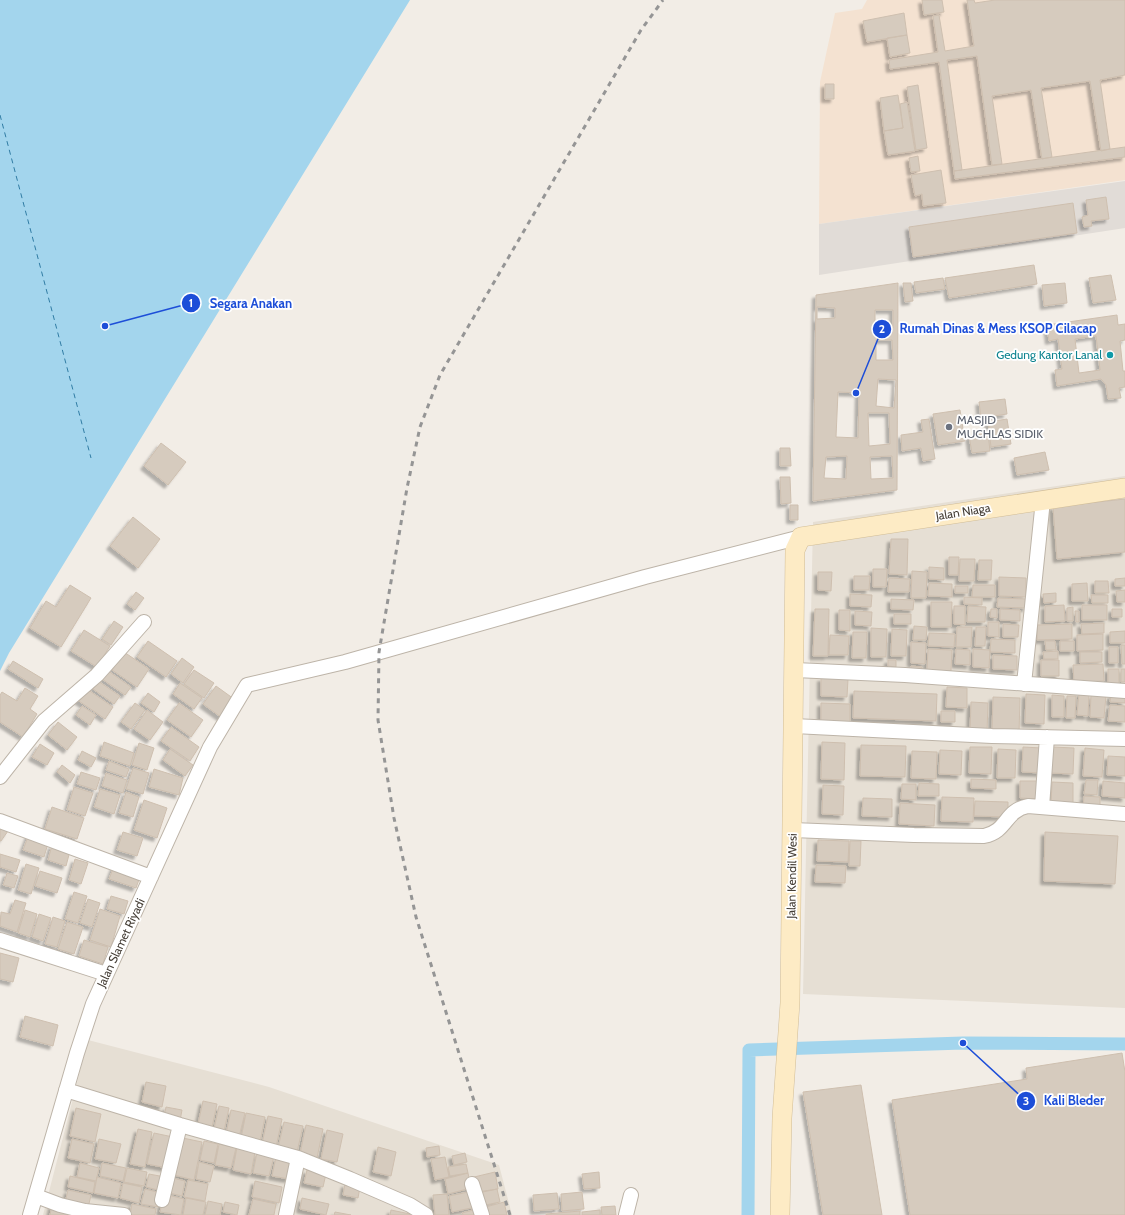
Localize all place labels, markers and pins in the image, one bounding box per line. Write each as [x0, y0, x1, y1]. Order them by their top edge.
callout: Segara Anakan [181, 291, 300, 316]
callout: Rumah Dinas & Mess KSOP Cilacap [872, 316, 1105, 341]
place label: Gedung Kantor Lanal [996, 347, 1102, 362]
marker: Gedung Kantor Lanal [1105, 350, 1115, 360]
place label: MASJID MUCHLAS SIDIK [957, 412, 1043, 441]
marker: MASJID MUCHLAS SIDIK [944, 422, 954, 432]
callout: Kali Bleder [1016, 1088, 1113, 1113]

